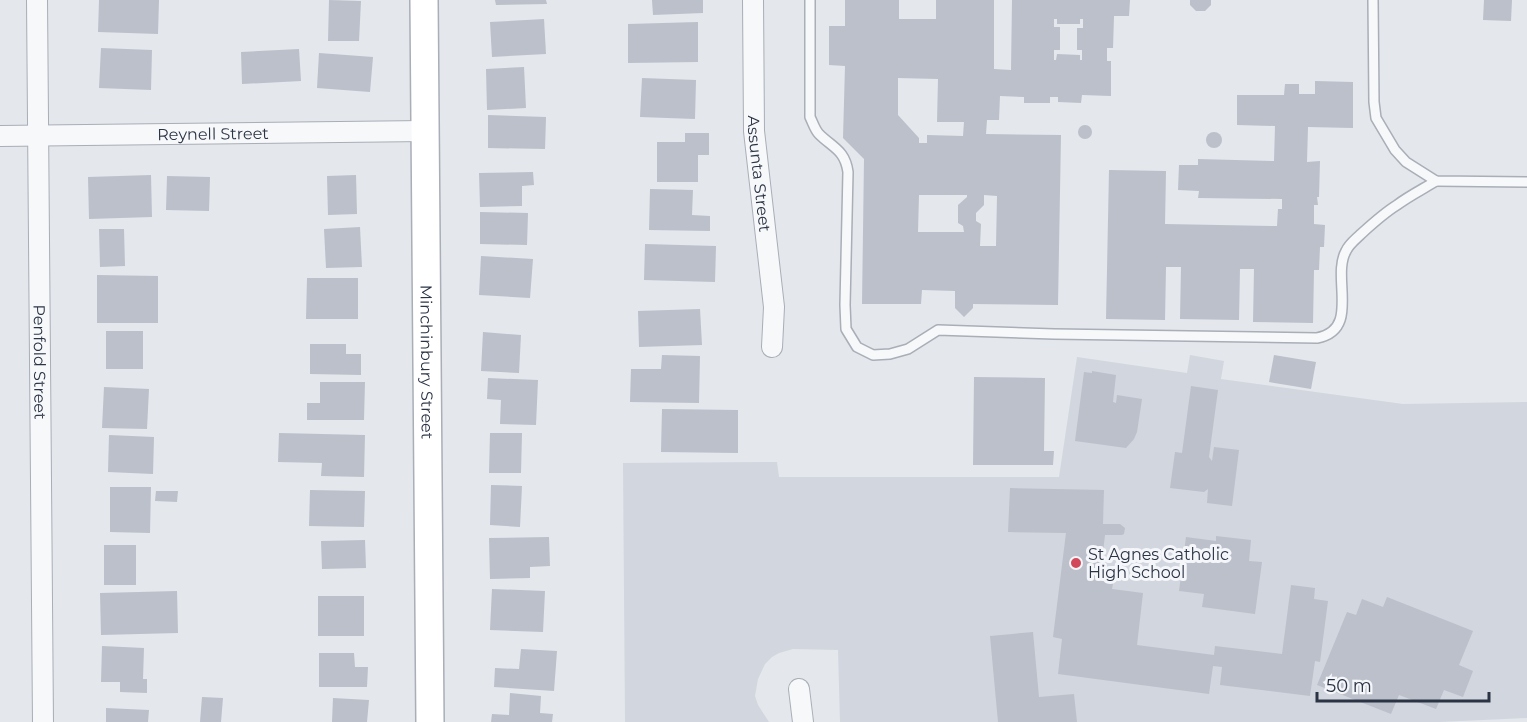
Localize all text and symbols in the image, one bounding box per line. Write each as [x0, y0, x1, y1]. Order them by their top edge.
street label: Assunta Street [744, 115, 774, 233]
street label: Reynell Street [157, 124, 269, 144]
street label: Minchinbury Street [416, 285, 437, 440]
street label: Penfold Street [30, 304, 49, 420]
place label: St Agnes Catholic High School [1088, 545, 1229, 582]
marker: St Agnes Catholic High School [1069, 556, 1083, 570]
scale bar [1317, 665, 1490, 703]
text: 50 m [1326, 675, 1372, 697]

